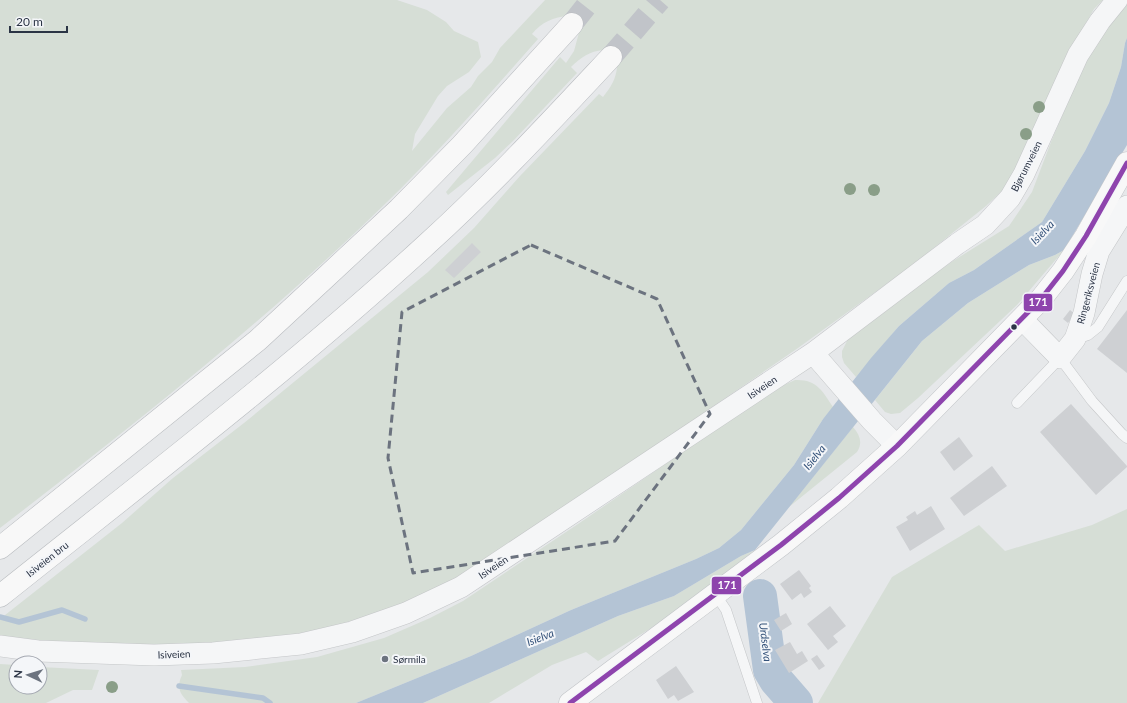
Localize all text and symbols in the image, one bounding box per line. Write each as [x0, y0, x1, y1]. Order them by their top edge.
scale bar [10, 8, 67, 34]
text: 20 m [16, 14, 43, 29]
street label: Bjørumveien [1008, 139, 1044, 193]
water label: Isielva [1028, 217, 1057, 247]
street label: Ringeriksveien [1074, 261, 1102, 325]
line badge: 171 [1023, 293, 1053, 312]
text: 171 [1028, 295, 1048, 308]
unlabelled marker [1009, 322, 1019, 332]
street label: Isiveien [745, 373, 779, 401]
water label: Isielva [800, 442, 828, 472]
street label: Isiveien bru [23, 539, 71, 579]
street label: Isiveien [476, 553, 510, 581]
line badge: 171 [711, 576, 742, 595]
text: 171 [717, 578, 737, 591]
water label: Urdselva [757, 622, 775, 663]
water label: Isielva [525, 626, 556, 648]
street label: Isiveien [157, 647, 191, 661]
place label: Sørmila [393, 653, 426, 665]
marker: Sørmila [380, 654, 390, 664]
north arrow [8, 655, 48, 695]
text: N [11, 670, 24, 679]

